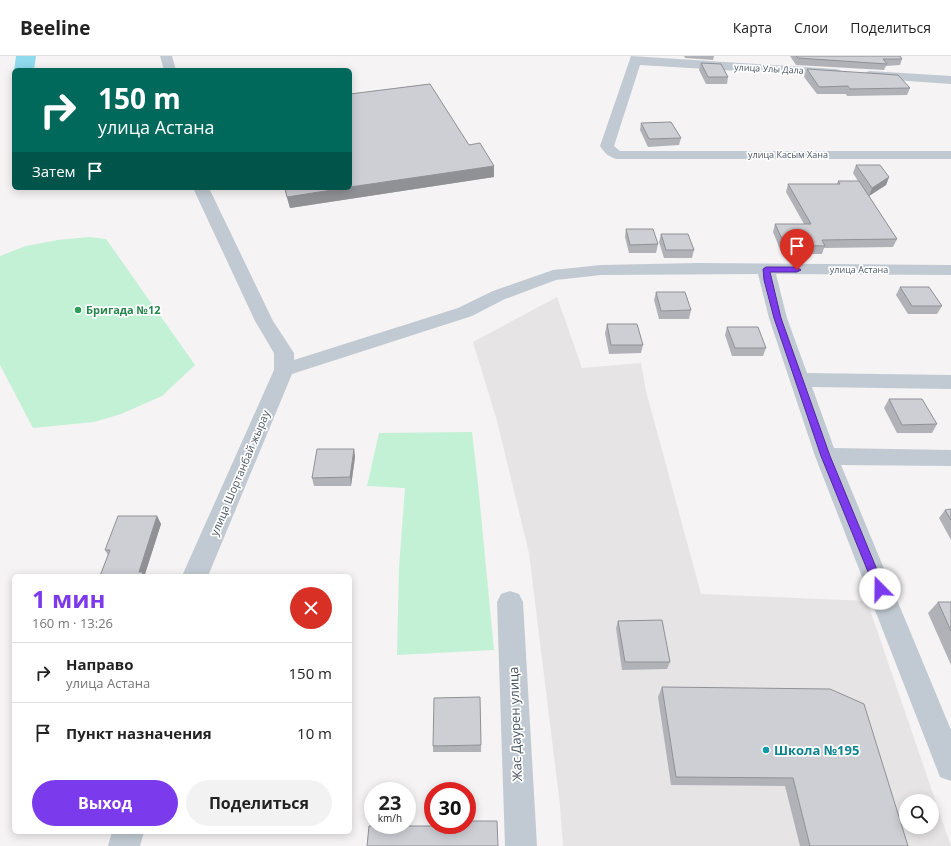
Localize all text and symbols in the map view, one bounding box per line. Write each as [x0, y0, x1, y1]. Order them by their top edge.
text: Beeline [20, 15, 91, 41]
text: Карта [733, 18, 772, 37]
text: Слои [794, 18, 828, 37]
text: Поделиться [850, 18, 931, 37]
street label: улица Улы Дала [734, 60, 804, 77]
text: 150 m [98, 79, 181, 117]
icon: right [32, 84, 84, 136]
text: улица Астана [98, 115, 215, 139]
street label: улица Касым Хана [748, 148, 828, 161]
icon: arrive [84, 160, 106, 182]
text: Затем [32, 161, 76, 181]
pin [780, 229, 814, 270]
icon: arrive [786, 235, 808, 257]
street label: улица Астана [830, 263, 888, 276]
place label: Бригада №12 [86, 302, 161, 317]
marker: Бригада №12 [73, 305, 83, 315]
street label: улица Шортанбай жырау [206, 407, 273, 538]
position arrow [859, 568, 901, 610]
text: 1 мин [32, 582, 105, 615]
button: close [290, 587, 332, 629]
text: 160 m · 13:26 [32, 614, 113, 632]
text: Направо [66, 654, 134, 674]
icon: right [32, 662, 54, 684]
text: 150 m [288, 663, 332, 683]
street label: Жас Даурен улица [504, 666, 526, 782]
text: улица Астана [66, 674, 150, 692]
icon: arrive [32, 722, 54, 744]
text: Пункт назначения [66, 723, 212, 743]
text: 10 m [297, 723, 332, 743]
place label: Школа №195 [774, 741, 859, 759]
marker: Школа №195 [761, 745, 771, 755]
button: Выход [32, 780, 178, 826]
button: Поделиться [186, 780, 332, 826]
speed limit sign: 30 [424, 782, 476, 834]
text: 23 [379, 789, 401, 816]
map controls [899, 794, 939, 834]
button: search [899, 794, 939, 834]
text: km/h [378, 811, 402, 825]

